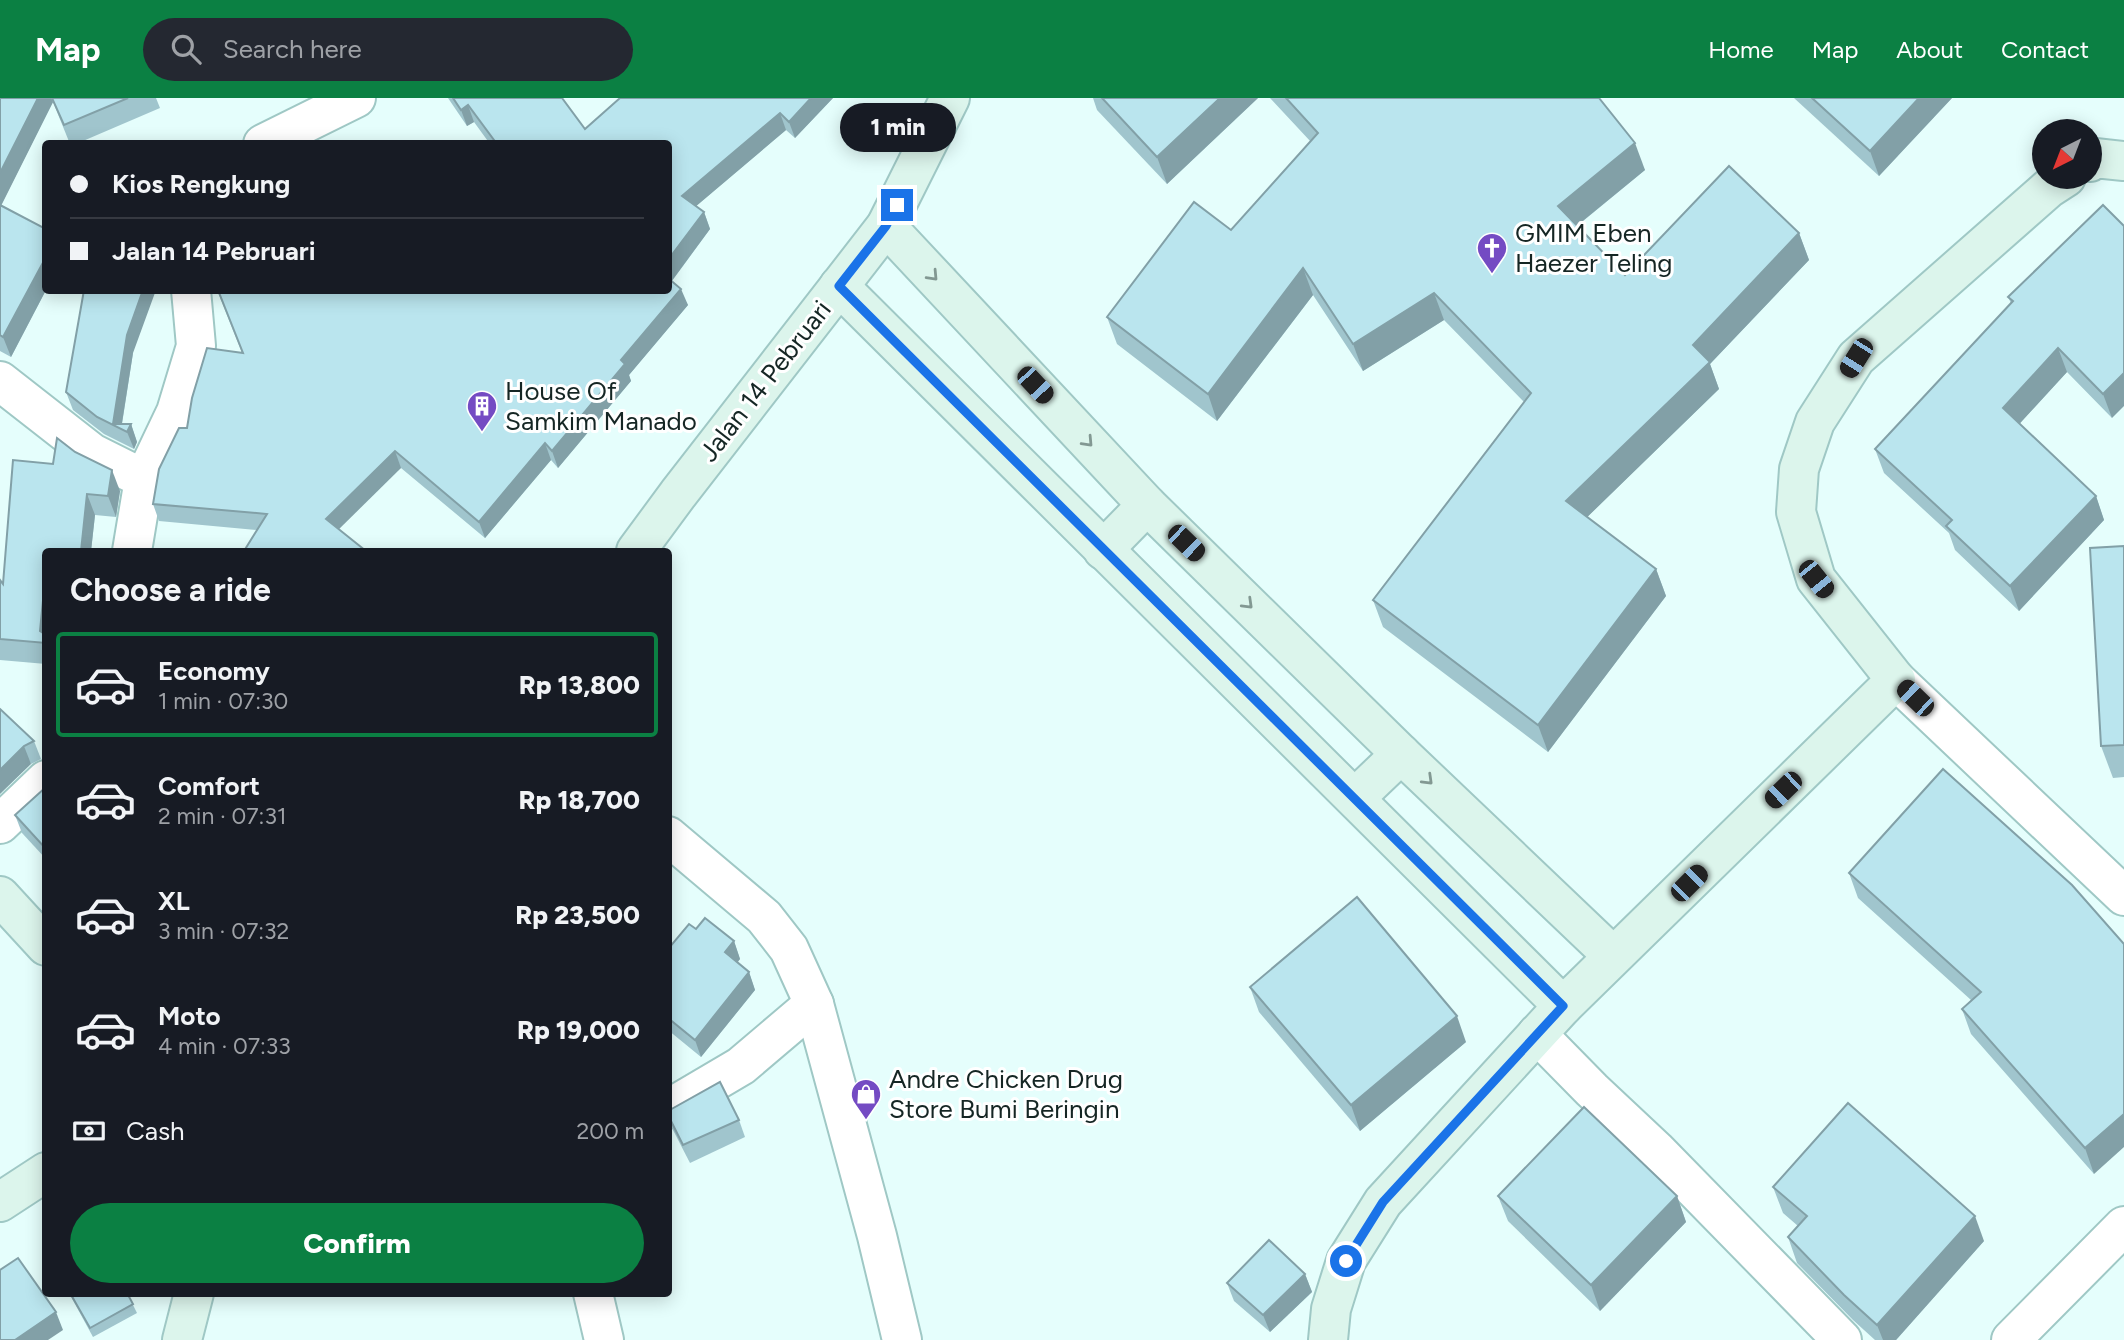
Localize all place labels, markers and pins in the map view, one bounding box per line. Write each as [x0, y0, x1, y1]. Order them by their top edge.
place label: GMIM Eben Haezer Teling [1515, 217, 1673, 279]
church icon: GMIM Eben Haezer Teling [1475, 231, 1509, 275]
place label: House Of Samkim Manado [505, 375, 697, 437]
building icon: House Of Samkim Manado [465, 389, 499, 433]
place label: Andre Chicken Drug Store Bumi Beringin [889, 1063, 1123, 1125]
shop icon: Andre Chicken Drug Store Bumi Beringin [849, 1077, 883, 1121]

